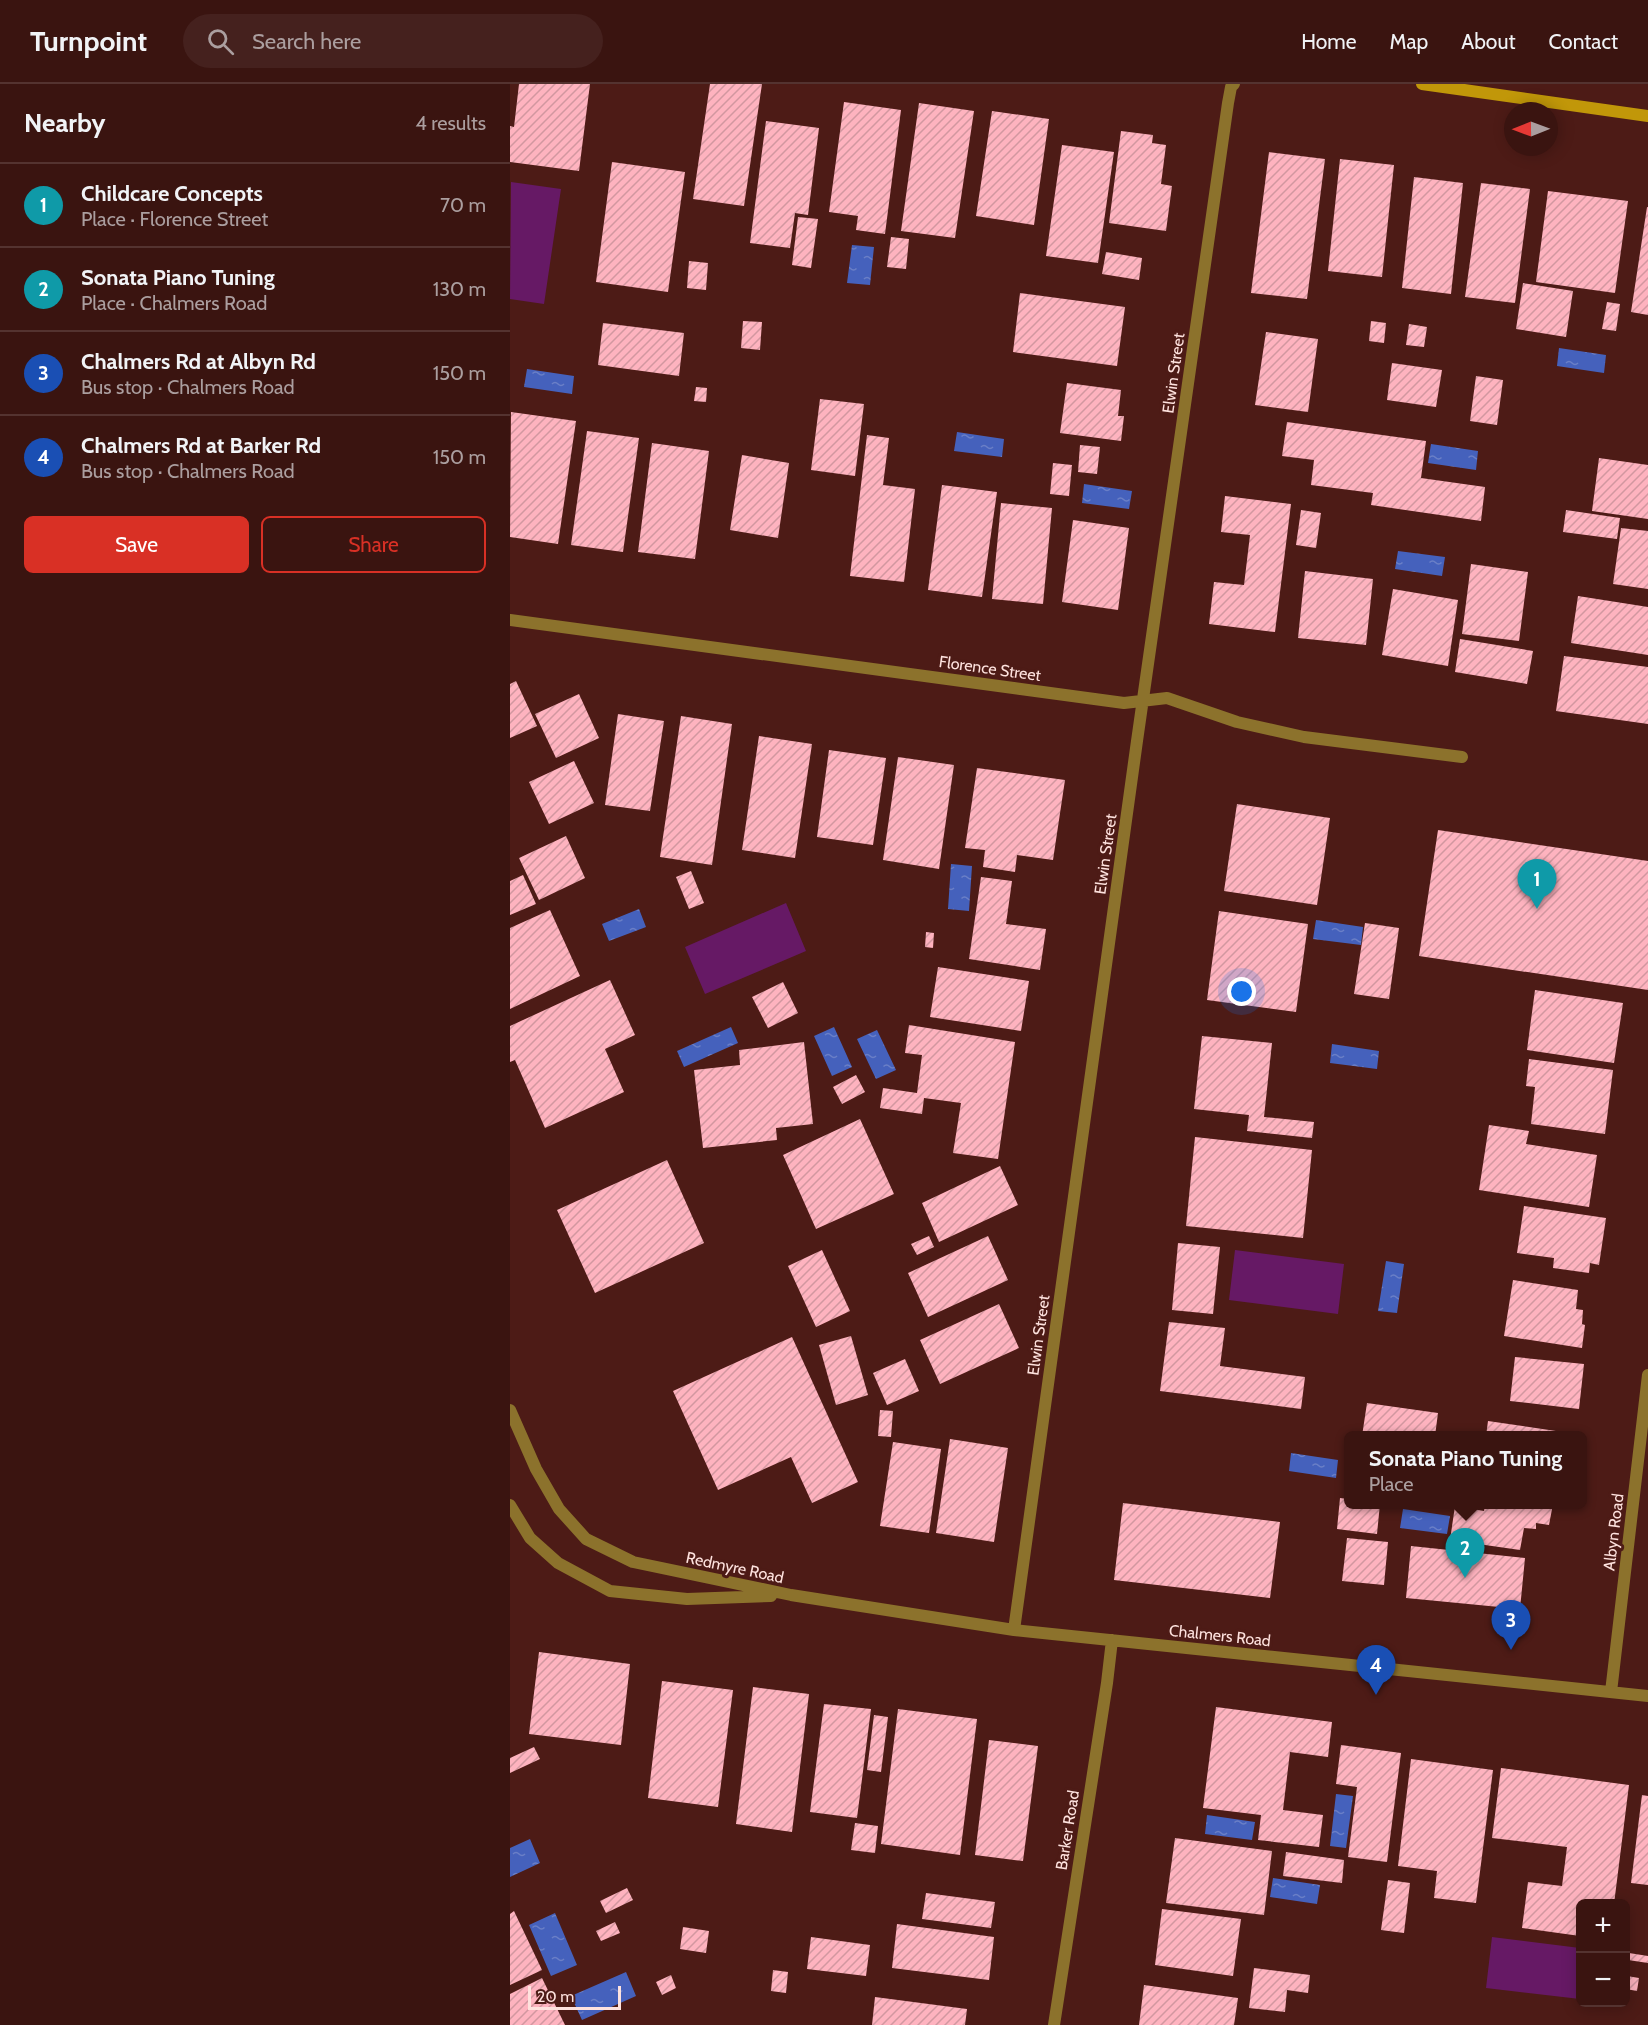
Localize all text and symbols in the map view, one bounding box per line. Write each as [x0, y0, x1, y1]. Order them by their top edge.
search box [183, 14, 603, 68]
text: Turnpoint [30, 24, 147, 58]
icon: search [204, 25, 237, 58]
text: Search here [252, 28, 361, 55]
text: Home [1301, 29, 1357, 54]
text: Map [1390, 29, 1428, 54]
text: About [1461, 29, 1515, 54]
text: Contact [1548, 29, 1618, 54]
north arrow [1504, 102, 1558, 156]
text: Nearby [24, 107, 105, 139]
text: 4 results [415, 111, 486, 135]
text: Childcare Concepts [81, 180, 263, 207]
text: 1 [40, 193, 47, 217]
text: 70 m [440, 193, 486, 217]
text: Place · Florence Street [81, 207, 268, 231]
text: Sonata Piano Tuning [81, 264, 275, 291]
text: 2 [38, 277, 49, 301]
text: 130 m [433, 277, 486, 301]
text: Place · Chalmers Road [81, 291, 267, 315]
street label: Elwin Street [1158, 331, 1189, 415]
text: Chalmers Rd at Albyn Rd [81, 348, 316, 375]
text: 3 [38, 361, 49, 385]
text: 150 m [433, 361, 486, 385]
text: Bus stop · Chalmers Road [81, 375, 295, 399]
text: Chalmers Rd at Barker Rd [81, 432, 321, 459]
text: 4 [37, 445, 50, 469]
text: 150 m [433, 445, 486, 469]
text: Bus stop · Chalmers Road [81, 459, 295, 483]
button: Save [24, 516, 249, 573]
button: Share [261, 516, 486, 573]
street label: Florence Street [938, 652, 1043, 685]
street label: Elwin Street [1090, 812, 1121, 896]
pin: 1 [1518, 860, 1556, 909]
your location [1227, 977, 1256, 1006]
street label: Elwin Street [1023, 1293, 1054, 1377]
popup [1344, 1431, 1587, 1509]
text: Sonata Piano Tuning [1369, 1445, 1562, 1472]
text: Place [1369, 1472, 1414, 1496]
street label: Albyn Road [1599, 1492, 1628, 1572]
pin: 2 [1446, 1528, 1484, 1578]
street label: Redmyre Road [684, 1548, 786, 1587]
pin: 3 [1492, 1600, 1530, 1650]
street label: Chalmers Road [1168, 1621, 1272, 1650]
pin: 4 [1356, 1646, 1396, 1695]
street label: Barker Road [1052, 1789, 1083, 1871]
map controls [1576, 1899, 1630, 2007]
button: + [1576, 1899, 1630, 1953]
button: − [1576, 1953, 1630, 2007]
scale bar [528, 1983, 621, 2010]
text: 20 m [537, 1987, 574, 2006]

